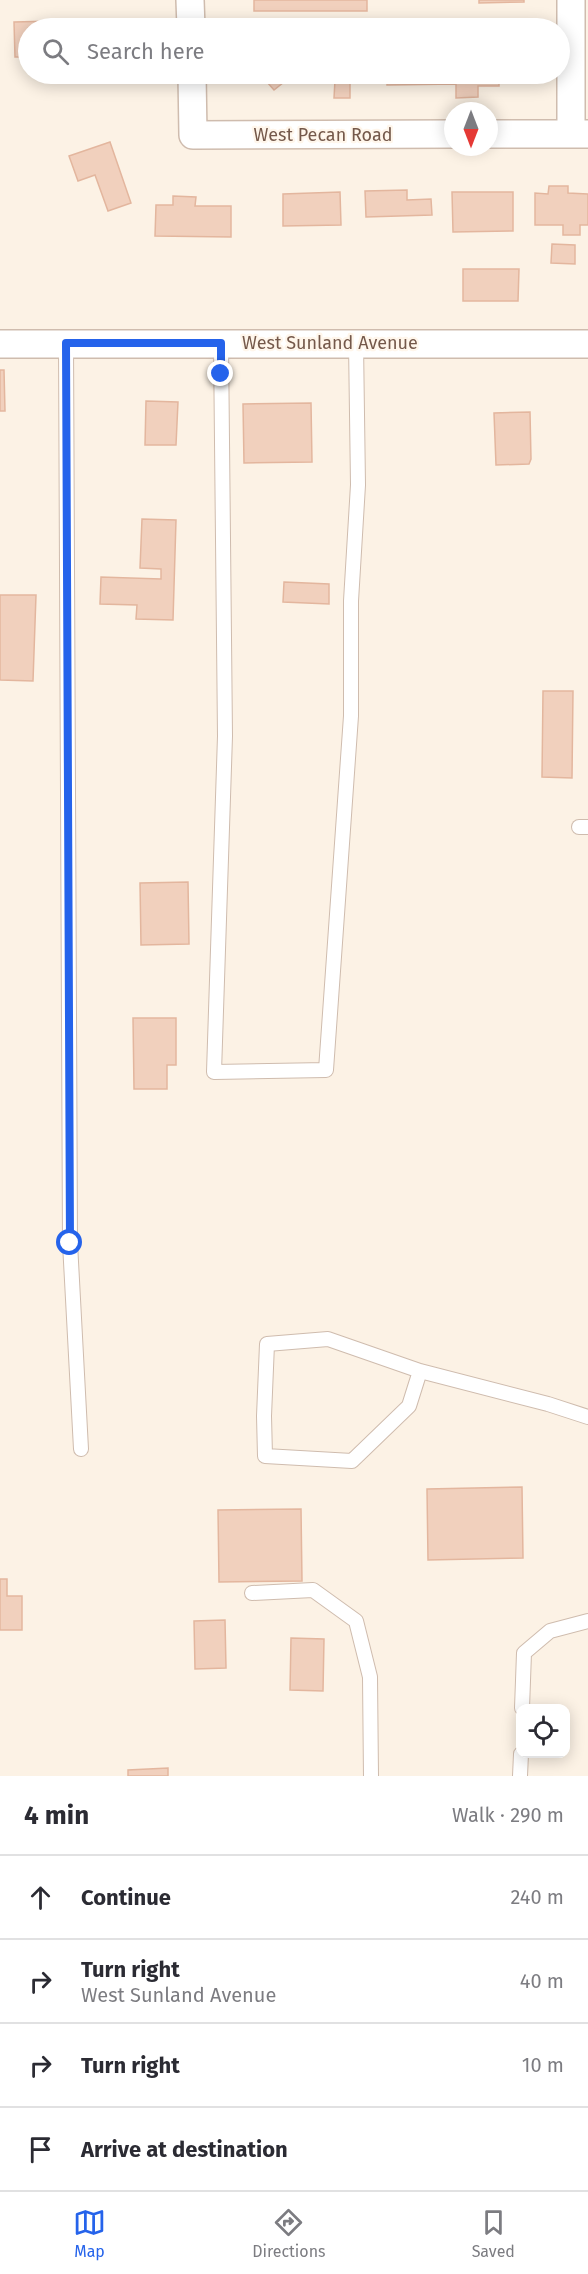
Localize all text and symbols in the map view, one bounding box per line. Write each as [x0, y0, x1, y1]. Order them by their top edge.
search box [18, 18, 570, 84]
icon: search [39, 35, 72, 68]
text: Search here [87, 38, 205, 65]
north arrow [444, 102, 498, 156]
street label: West Pecan Road [254, 124, 392, 146]
street label: West Sunland Avenue [242, 332, 418, 354]
route end [207, 360, 233, 386]
route start [56, 1229, 82, 1255]
map controls [516, 1704, 570, 1758]
button: locate [516, 1704, 570, 1758]
text: 4 min [24, 1800, 89, 1831]
text: Walk · 290 m [452, 1803, 564, 1827]
icon: ahead [24, 1881, 57, 1914]
text: Continue [81, 1884, 171, 1911]
text: 240 m [510, 1885, 564, 1909]
text: Turn right [81, 1956, 180, 1983]
icon: right [24, 1965, 57, 1998]
text: 40 m [520, 1969, 564, 1993]
text: West Sunland Avenue [81, 1983, 276, 2007]
icon: right [24, 2049, 57, 2082]
text: Turn right [81, 2052, 180, 2079]
text: 10 m [522, 2053, 564, 2077]
icon: arrive [24, 2133, 57, 2166]
text: Arrive at destination [81, 2136, 288, 2163]
tab: Map [73, 2206, 106, 2261]
tab: Directions [252, 2206, 326, 2261]
tab: Saved [472, 2206, 515, 2261]

